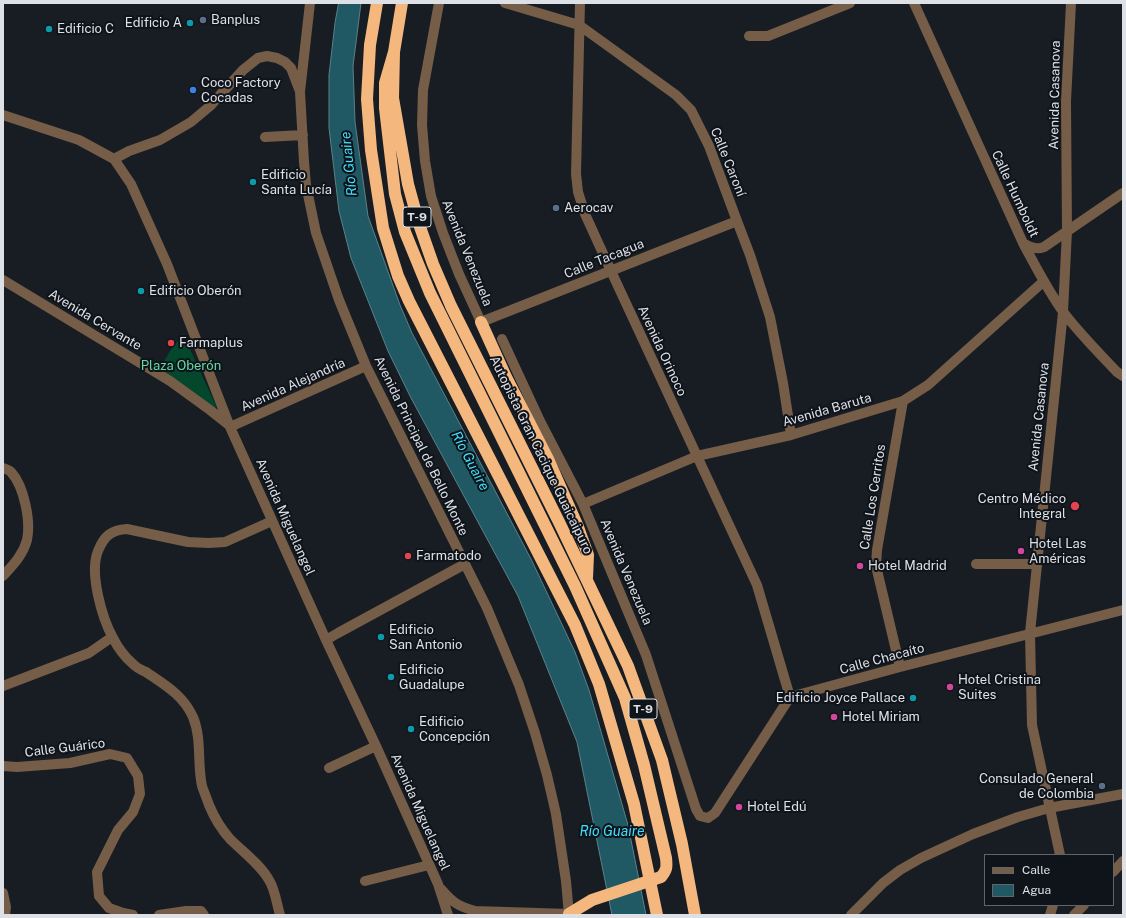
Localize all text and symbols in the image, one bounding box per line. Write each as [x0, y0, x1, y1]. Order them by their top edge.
place label: Banplus [211, 12, 260, 28]
place label: Edificio A [125, 15, 182, 31]
marker: Banplus [198, 15, 208, 25]
marker: Edificio A [185, 18, 195, 28]
place label: Edificio C [57, 21, 114, 37]
marker: Edificio C [44, 24, 54, 34]
street label: Avenida Casanova [1046, 40, 1064, 150]
place label: Coco Factory Cocadas [201, 75, 281, 106]
marker: Coco Factory Cocadas [188, 85, 198, 95]
street label: Calle Caroní [707, 125, 749, 199]
water label: Río Guaire [337, 131, 361, 197]
street label: Calle Humboldt [988, 148, 1042, 240]
place label: Edificio Santa Lucía [261, 167, 332, 198]
marker: Edificio Santa Lucía [248, 177, 258, 187]
street label: Avenida Venezuela [439, 197, 495, 309]
place label: Aerocav [564, 200, 613, 216]
marker: Aerocav [551, 203, 561, 213]
road number: T-9 [403, 207, 431, 227]
street label: Calle Tacagua [562, 236, 646, 282]
place label: Edificio Oberón [149, 283, 242, 299]
street label: Avenida Cervante [46, 286, 144, 354]
marker: Edificio Oberón [136, 286, 146, 296]
street label: Avenida Orinoco [634, 303, 690, 399]
place label: Farmaplus [179, 335, 243, 351]
marker: Farmaplus [166, 338, 176, 348]
street label: Autopista Gran Cacique Guaicaipuro [486, 353, 596, 557]
street label: Avenida Principal de Bello Monte [371, 354, 471, 538]
street label: Avenida Alejandría [238, 355, 348, 415]
park label: Plaza Oberón [141, 358, 221, 374]
street label: Avenida Casanova [1026, 362, 1052, 472]
street label: Avenida Baruta [781, 390, 873, 430]
water label: Río Guaire [447, 428, 493, 494]
street label: Calle Los Cerritos [857, 443, 889, 551]
street label: Avenida Miguelangel [252, 456, 318, 578]
place label: Centro Médico Integral [978, 491, 1066, 522]
marker: Centro Médico Integral [1069, 500, 1081, 512]
street label: Avenida Venezuela [597, 517, 655, 627]
place label: Hotel Las Américas [1029, 536, 1086, 567]
marker: Hotel Las Américas [1016, 546, 1026, 556]
place label: Farmatodo [416, 548, 481, 564]
marker: Farmatodo [403, 551, 413, 561]
place label: Hotel Madrid [868, 558, 947, 574]
marker: Hotel Madrid [855, 561, 865, 571]
place label: Edificio San Antonio [389, 622, 462, 653]
marker: Edificio San Antonio [376, 632, 386, 642]
street label: Calle Chacaíto [838, 640, 926, 678]
place label: Edificio Guadalupe [399, 662, 465, 693]
marker: Edificio Guadalupe [386, 672, 396, 682]
place label: Hotel Cristina Suites [958, 672, 1041, 703]
marker: Hotel Cristina Suites [945, 682, 955, 692]
place label: Edificio Joyce Pallace [776, 690, 905, 706]
marker: Edificio Joyce Pallace [908, 693, 918, 703]
road number: T-9 [629, 699, 657, 719]
place label: Hotel Miriam [842, 709, 920, 725]
marker: Hotel Miriam [829, 712, 839, 722]
place label: Edificio Concepción [419, 714, 490, 745]
marker: Edificio Concepción [406, 724, 416, 734]
street label: Calle Guárico [24, 735, 106, 761]
street label: Avenida Miguelangel [387, 751, 453, 873]
place label: Consulado General de Colombia [979, 771, 1094, 802]
marker: Consulado General de Colombia [1097, 781, 1107, 791]
place label: Hotel Edú [747, 799, 807, 815]
marker: Hotel Edú [734, 802, 744, 812]
water label: Río Guaire [579, 824, 645, 840]
legend [984, 854, 1114, 906]
text: Calle [1022, 863, 1050, 877]
text: Agua [1022, 883, 1051, 897]

